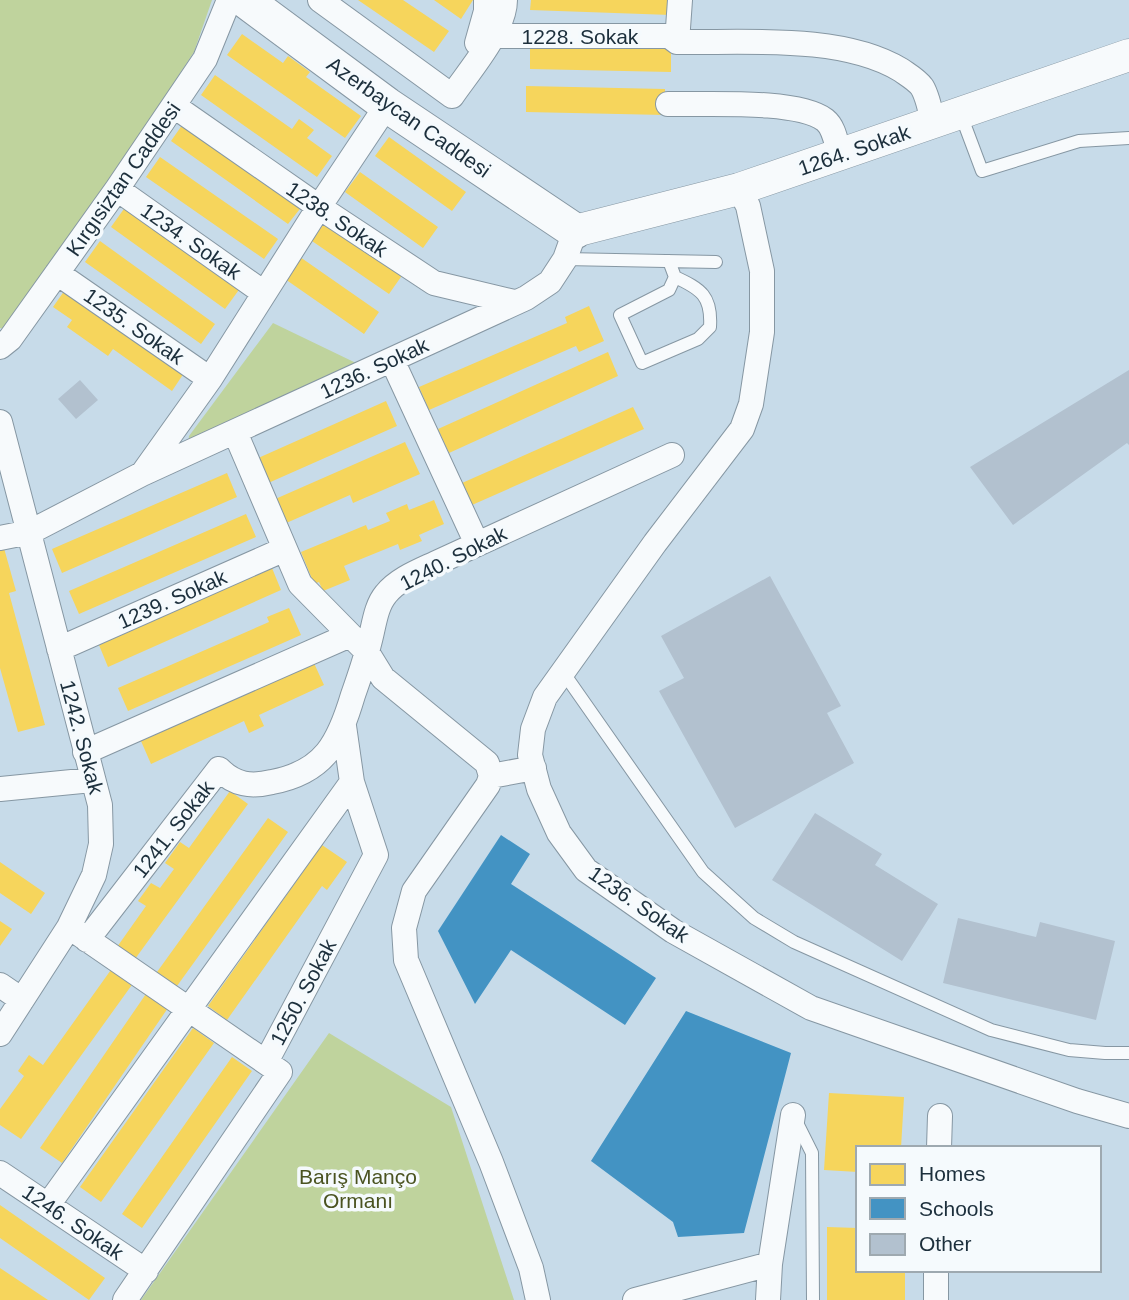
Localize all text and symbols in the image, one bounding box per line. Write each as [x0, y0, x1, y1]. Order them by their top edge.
street label: 1228. Sokak [522, 25, 639, 48]
street label: Azerbaycan Caddesi [323, 52, 495, 182]
street label: Kırgısiztan Caddesi [61, 98, 185, 260]
street label: 1264. Sokak [795, 120, 913, 180]
street label: 1238. Sokak [282, 177, 392, 261]
street label: 1234. Sokak [137, 198, 246, 284]
street label: 1235. Sokak [80, 283, 189, 369]
street label: 1236. Sokak [316, 333, 432, 403]
street label: 1240. Sokak [396, 521, 511, 595]
street label: 1239. Sokak [114, 565, 230, 633]
street label: 1242. Sokak [56, 678, 108, 797]
street label: 1241. Sokak [128, 776, 218, 882]
street label: 1236. Sokak [585, 861, 694, 947]
street label: 1250. Sokak [265, 935, 341, 1049]
legend [856, 1146, 1101, 1272]
text: Homes [919, 1162, 986, 1185]
park label: Barış Manço Ormanı [299, 1165, 417, 1212]
street label: 1246. Sokak [18, 1180, 128, 1264]
text: Schools [919, 1197, 994, 1220]
text: Other [919, 1232, 972, 1255]

